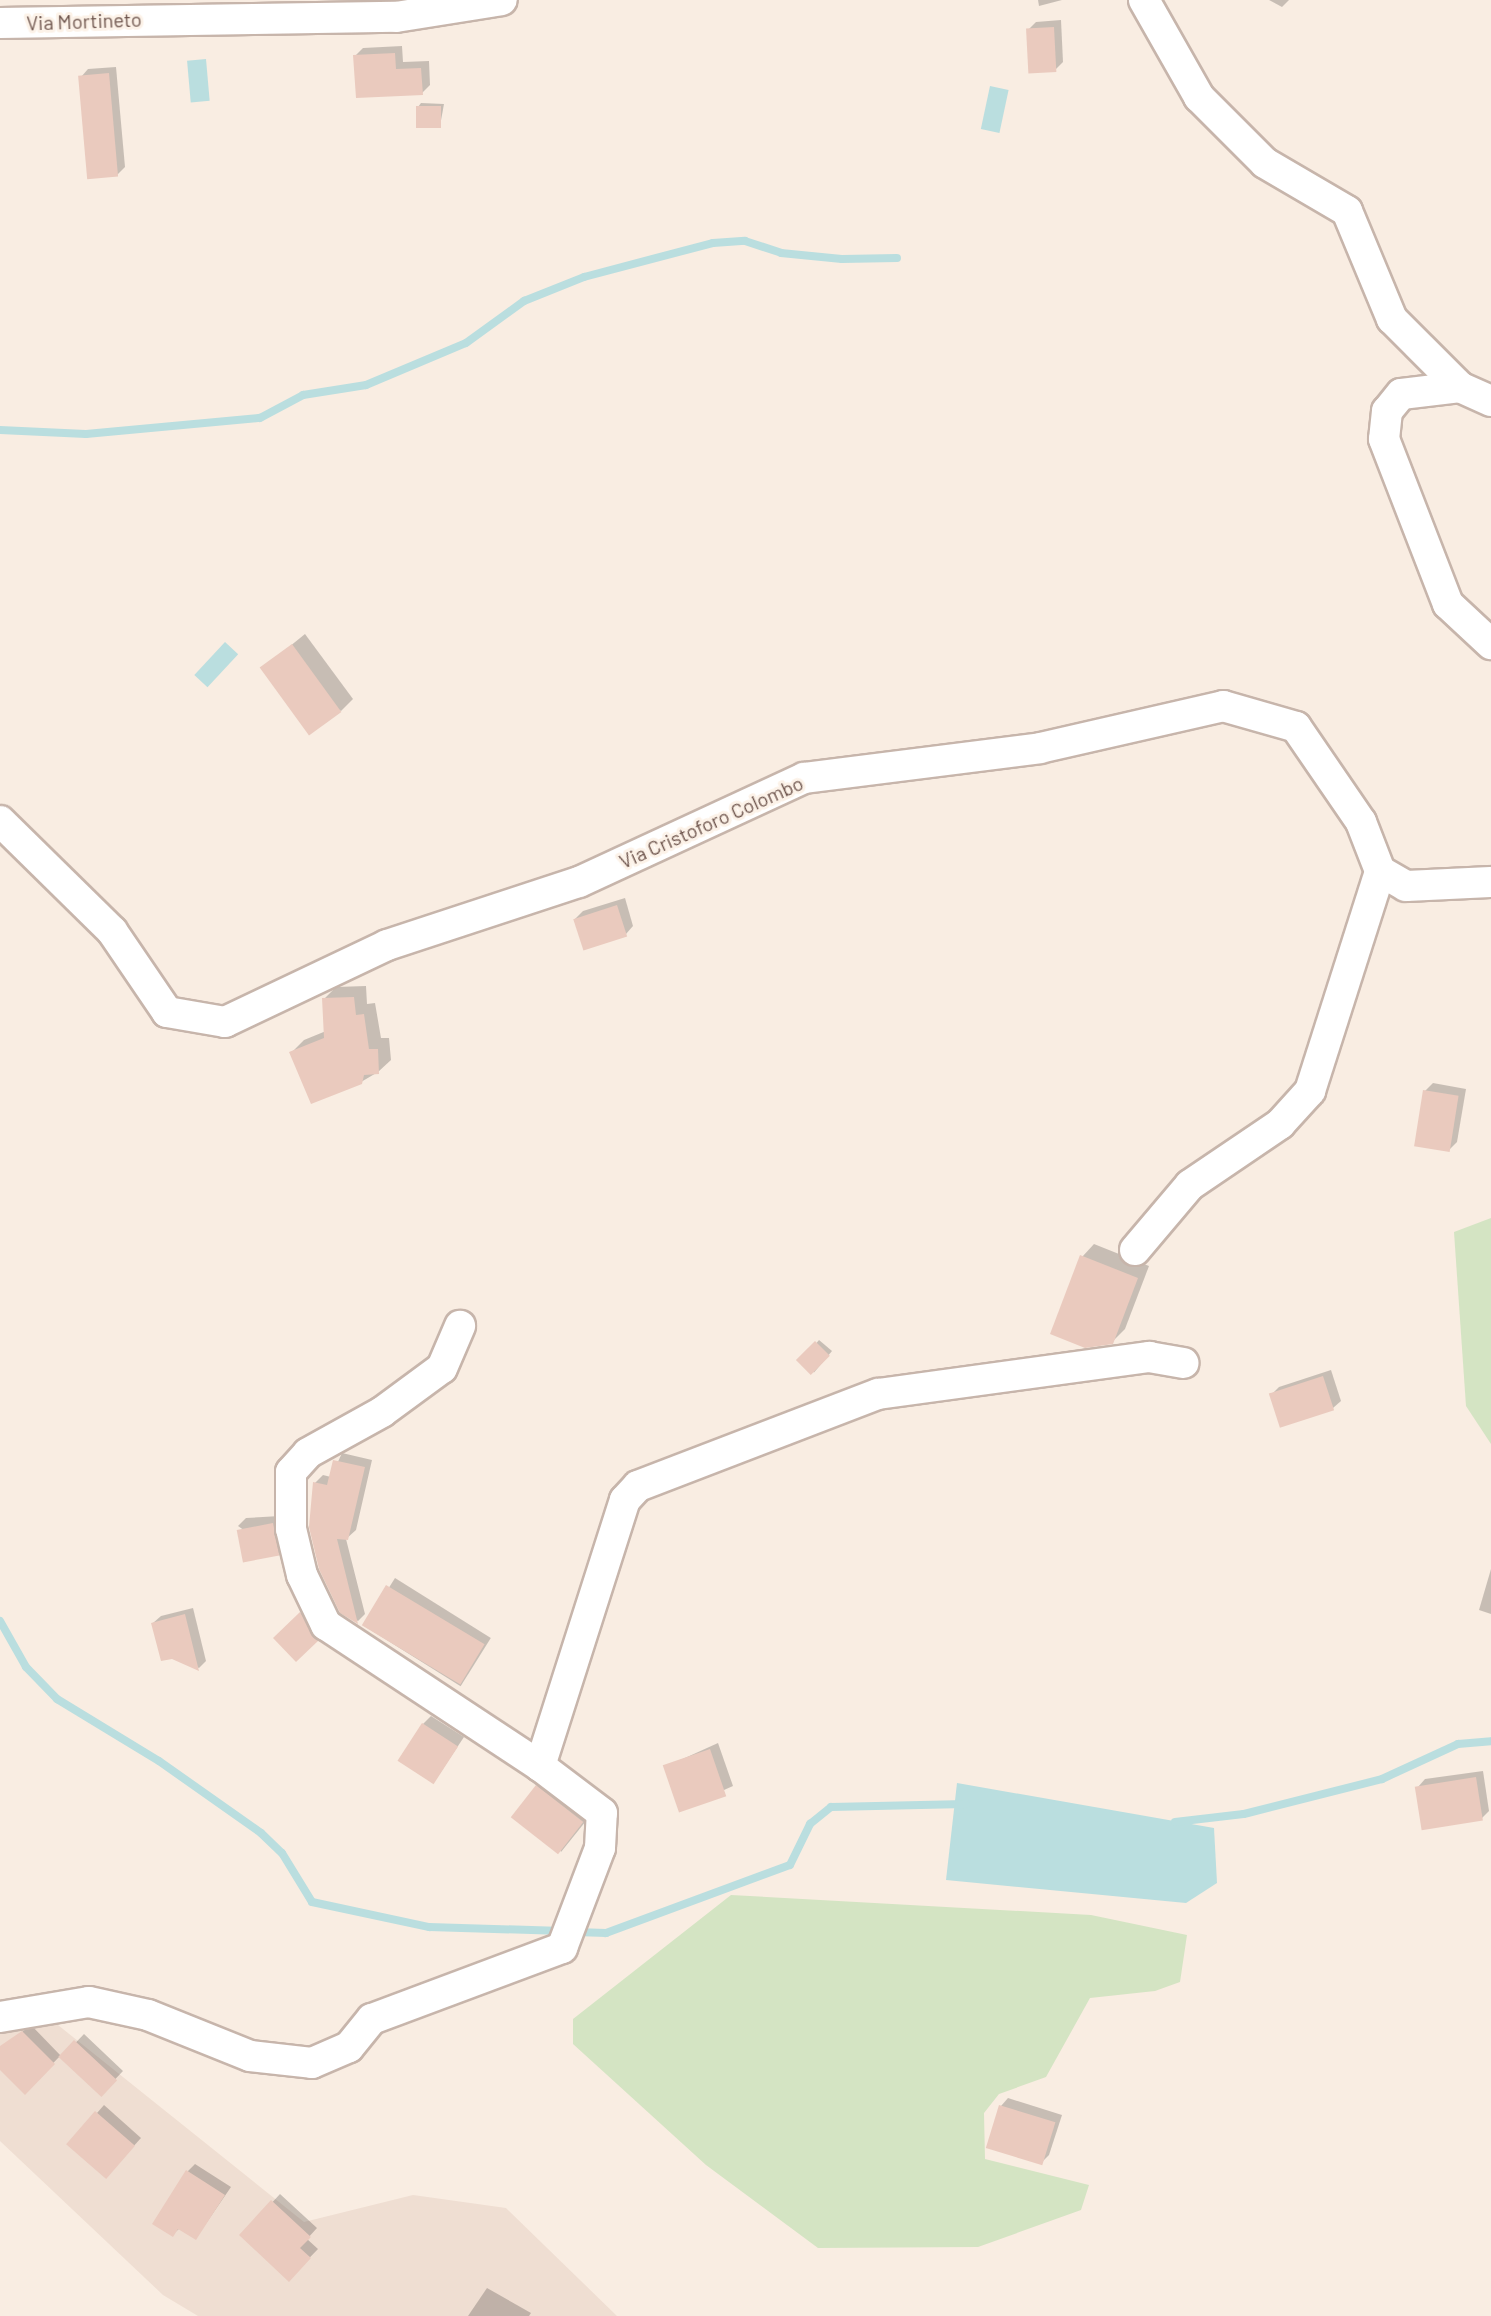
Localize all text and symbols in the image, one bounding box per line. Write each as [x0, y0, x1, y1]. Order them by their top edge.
street label: Via Mortineto [26, 7, 142, 35]
street label: Via Cristoforo Colombo [615, 771, 807, 873]

